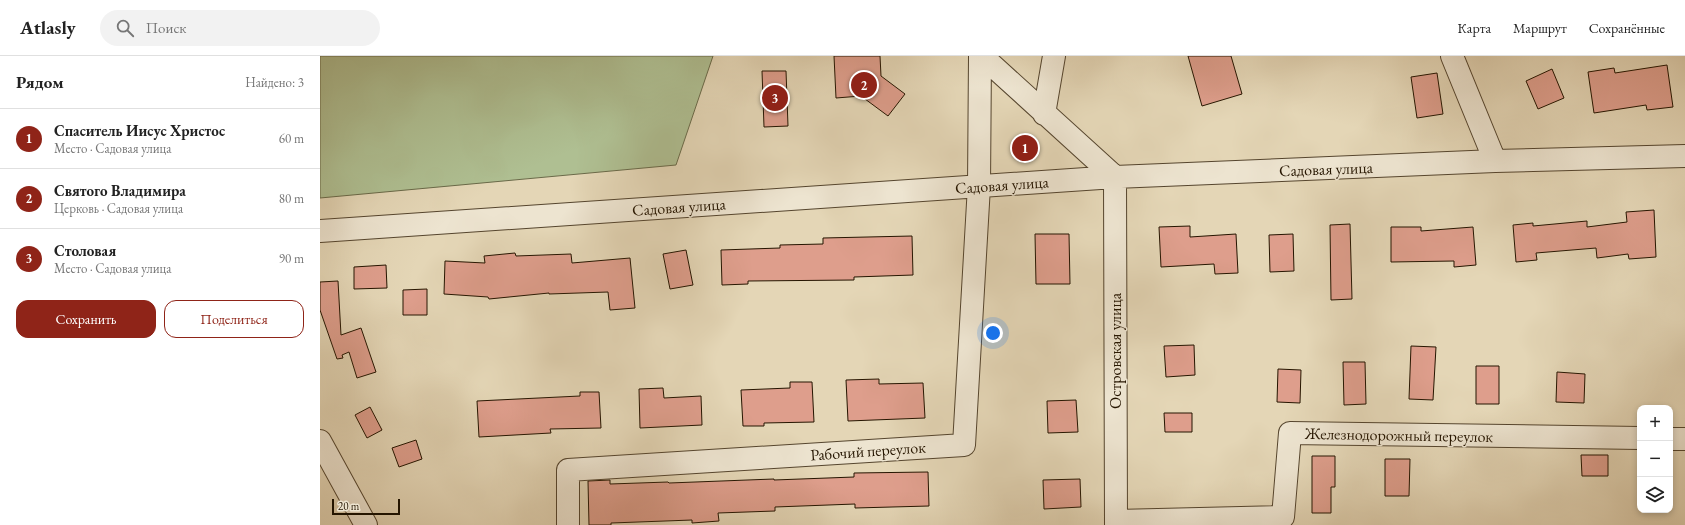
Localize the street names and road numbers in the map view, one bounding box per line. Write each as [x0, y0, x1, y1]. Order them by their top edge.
street label: Садовая улица [1279, 157, 1374, 181]
street label: Садовая улица [954, 171, 1050, 199]
street label: Садовая улица [631, 193, 727, 221]
street label: Островская улица [1105, 292, 1126, 409]
street label: Железнодорожный переулок [1304, 423, 1494, 447]
street label: Рабочий переулок [810, 436, 927, 466]

